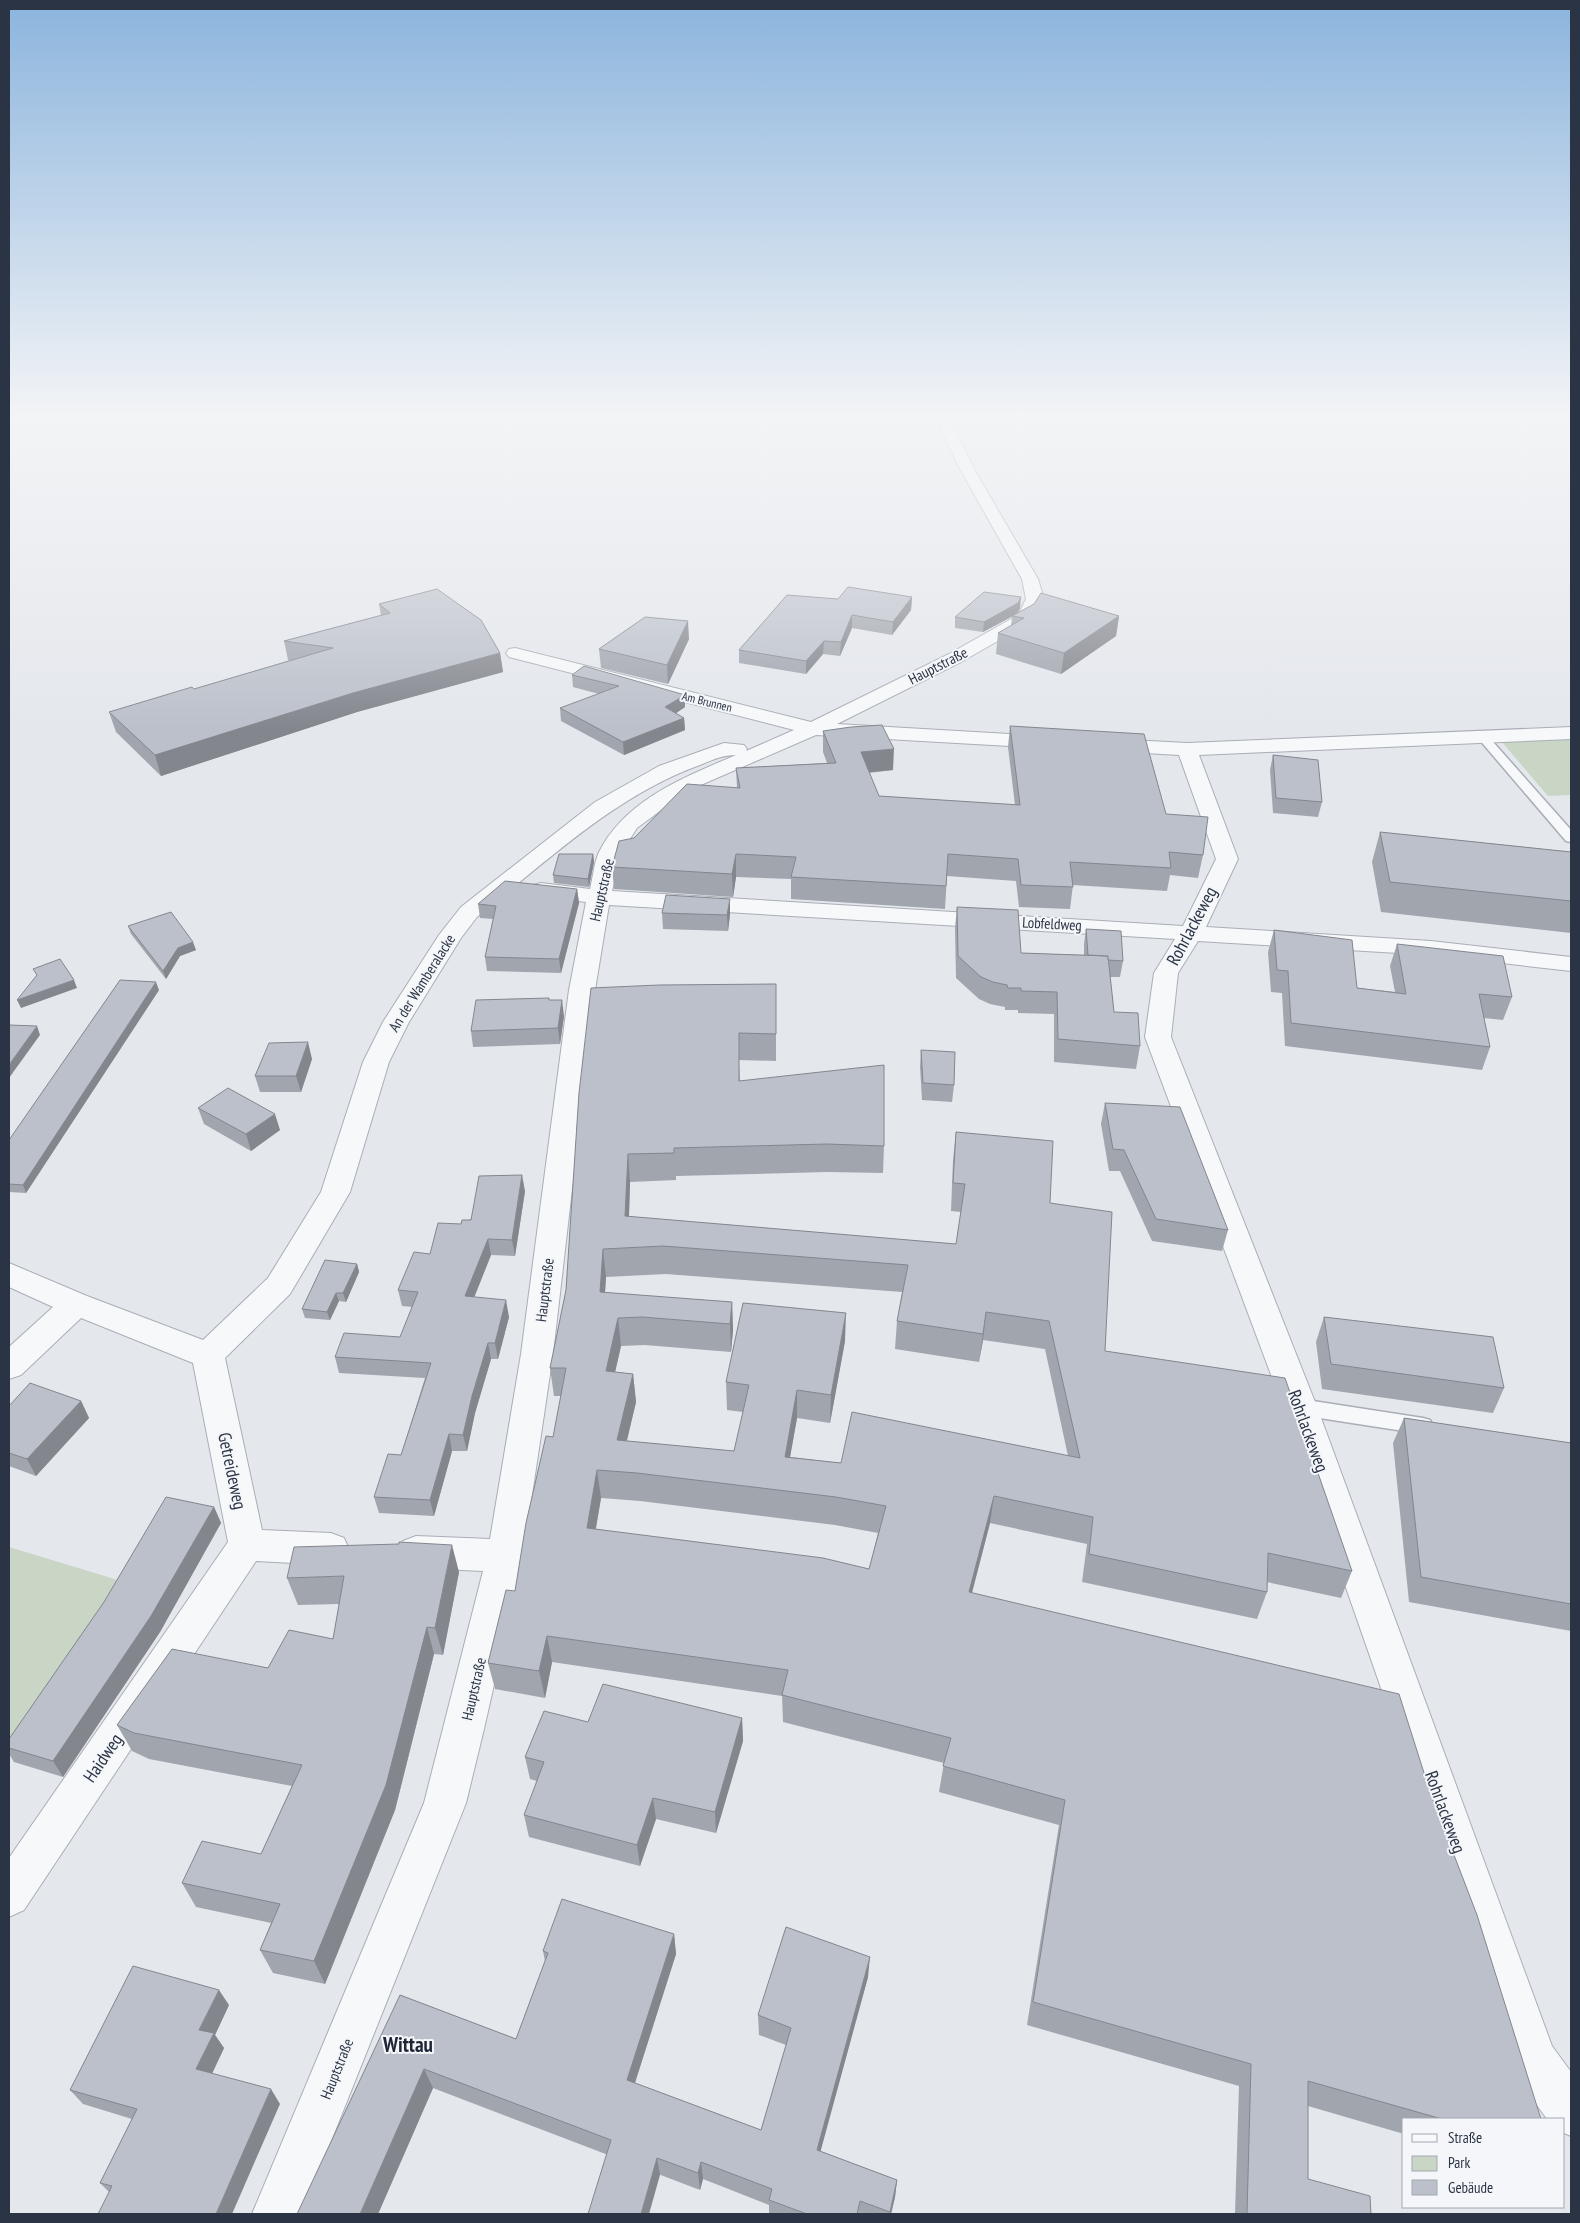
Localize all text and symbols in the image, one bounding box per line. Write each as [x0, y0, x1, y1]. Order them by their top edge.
street label: Hauptstraße [905, 643, 971, 689]
street label: Am Brunnen [681, 688, 734, 715]
street label: Hauptstraße [585, 857, 618, 923]
street label: Rohrlackeweg [1161, 882, 1222, 969]
street label: Lobfeldweg [1022, 912, 1082, 935]
street label: An der Wamberalacke [384, 930, 459, 1035]
street label: Hauptstraße [531, 1257, 558, 1323]
street label: Rohrlackeweg [1283, 1386, 1334, 1475]
street label: Getreideweg [213, 1430, 252, 1511]
street label: Hauptstraße [457, 1656, 490, 1722]
street label: Haidweg [78, 1729, 127, 1787]
street label: Rohrlackeweg [1420, 1767, 1471, 1856]
district label: Wittau [382, 2031, 433, 2058]
street label: Hauptstraße [316, 2036, 357, 2102]
legend [1402, 2118, 1565, 2208]
text: Straße [1448, 2128, 1482, 2147]
text: Park [1448, 2153, 1470, 2172]
text: Gebäude [1448, 2178, 1493, 2197]

